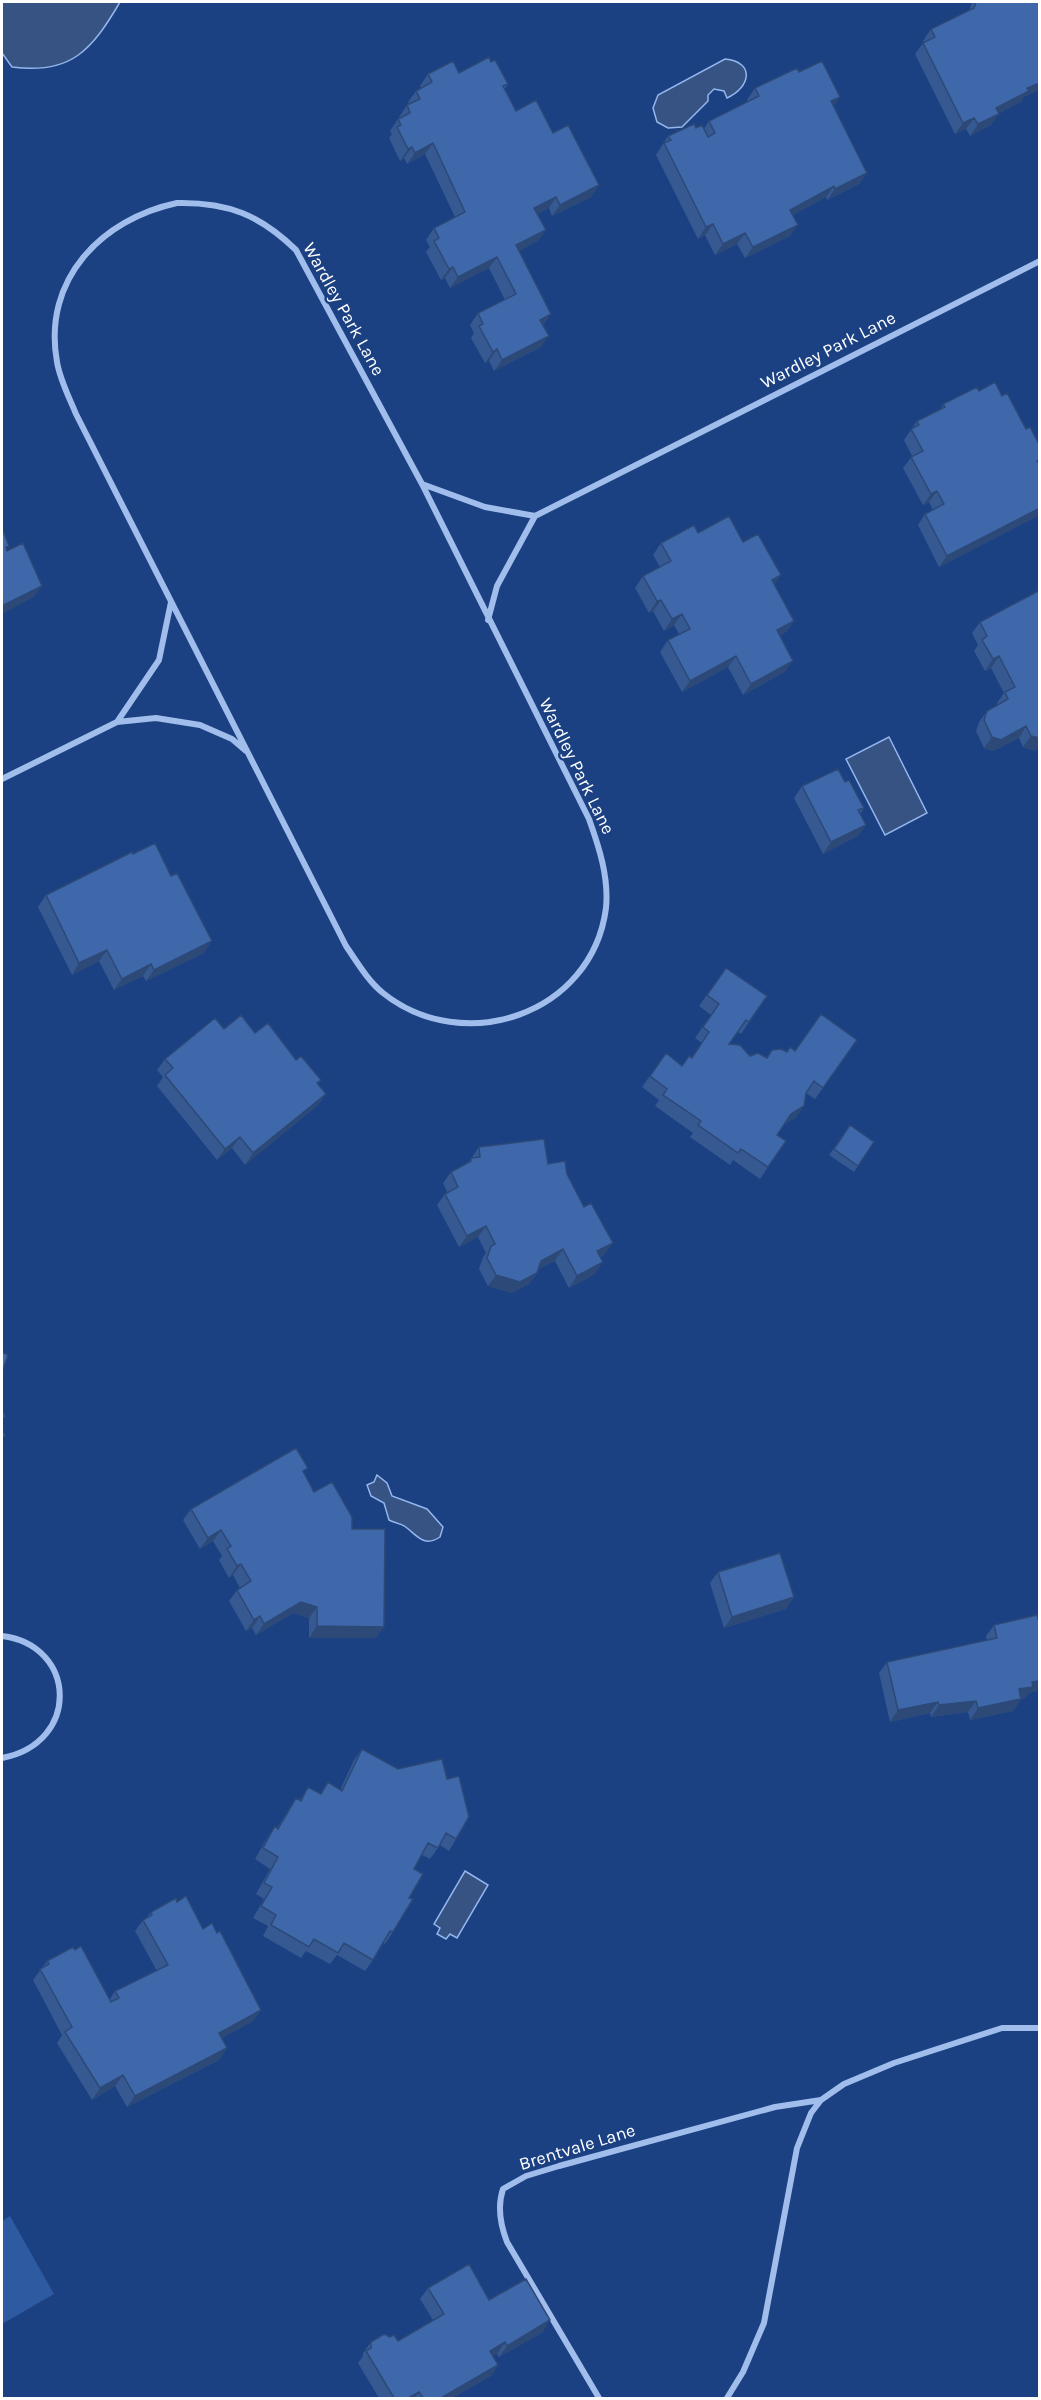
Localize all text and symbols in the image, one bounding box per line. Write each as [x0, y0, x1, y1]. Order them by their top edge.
street label: Wardley Park Lane [298, 239, 390, 379]
street label: Wardley Park Lane [757, 306, 899, 394]
street label: Wardley Park Lane [535, 694, 619, 838]
street label: Brentvale Lane [516, 2119, 638, 2175]

